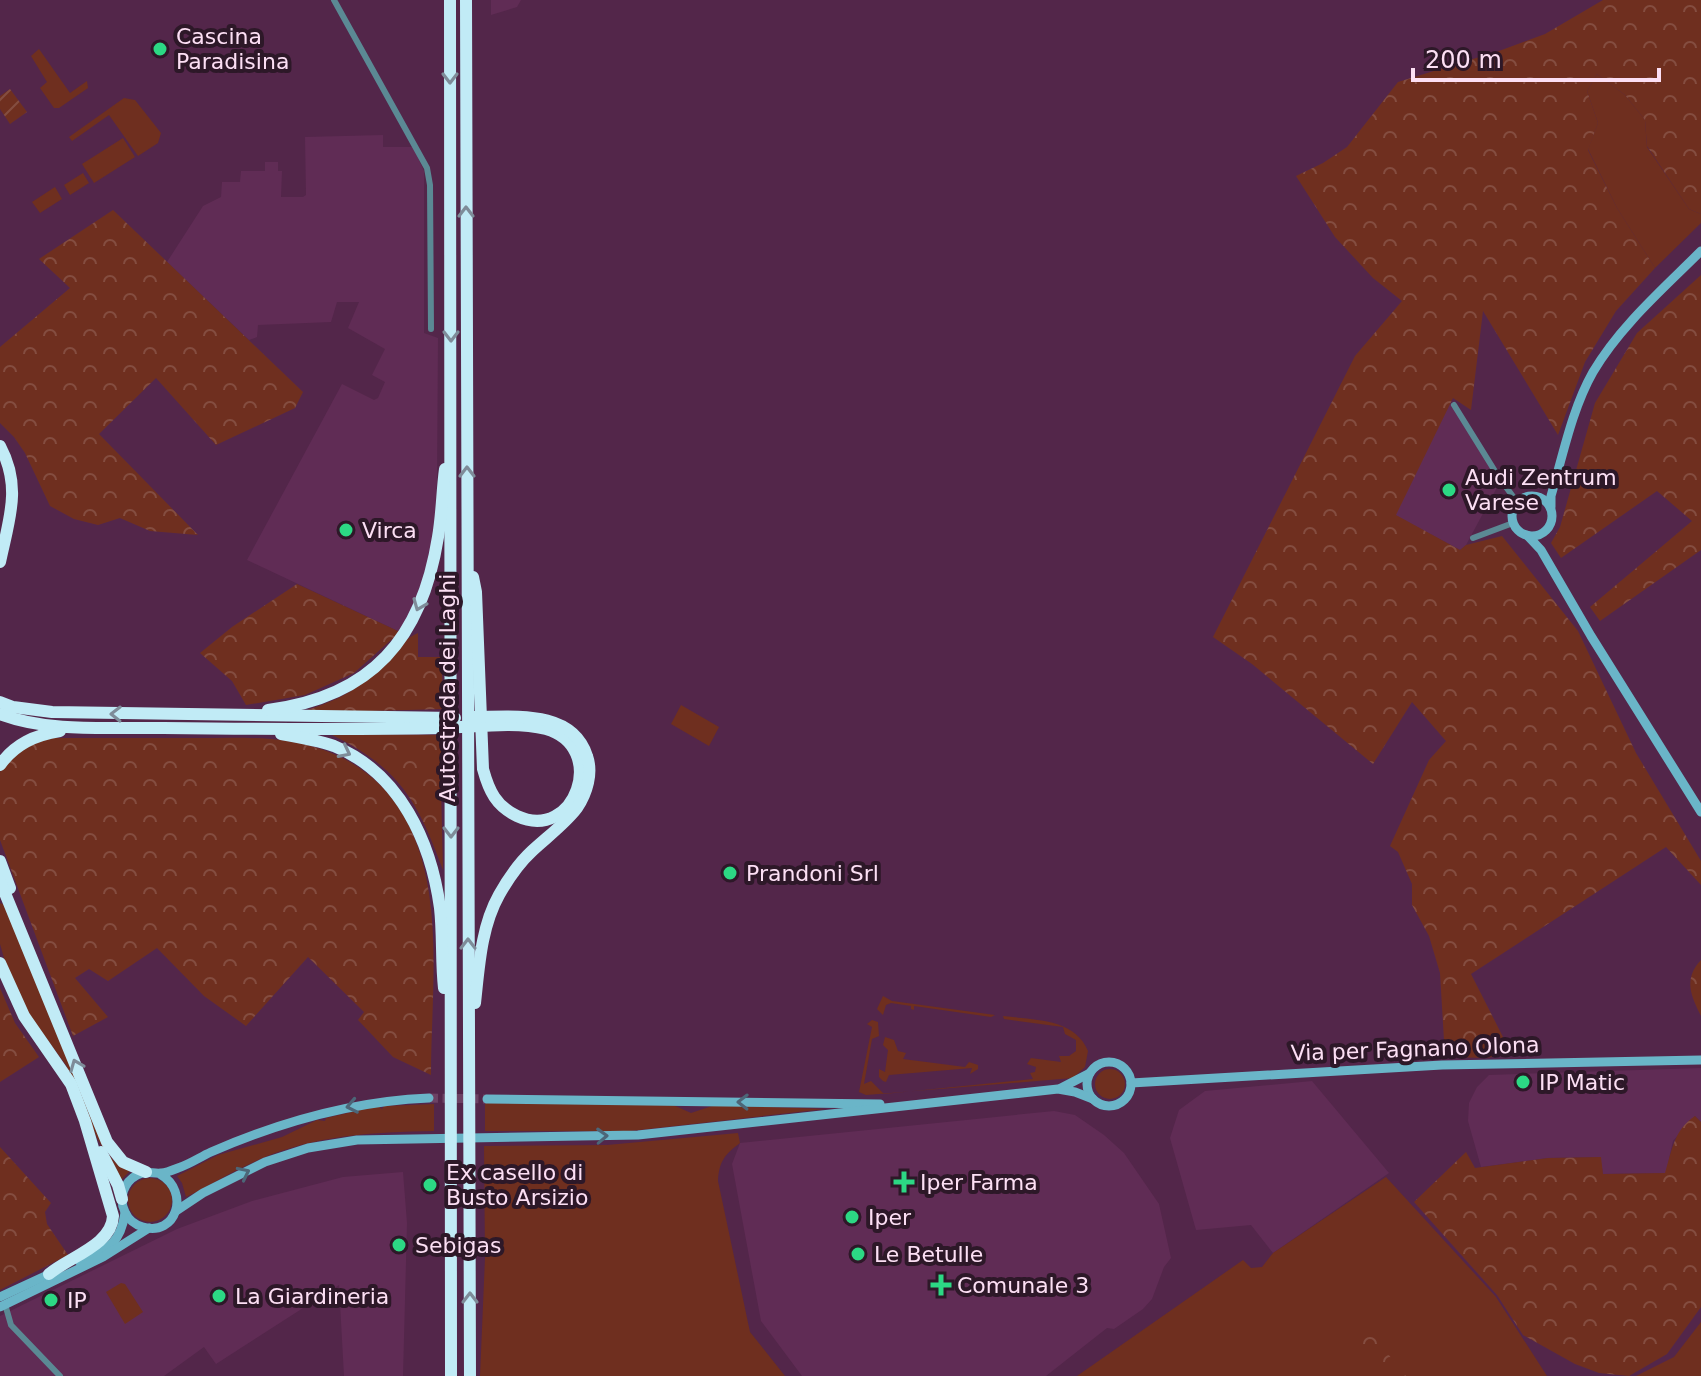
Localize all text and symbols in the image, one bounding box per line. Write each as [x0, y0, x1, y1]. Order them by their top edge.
place label: Cascina Paradisina [176, 24, 289, 74]
scale bar [1413, 32, 1659, 82]
marker: Cascina Paradisina [151, 40, 169, 58]
text: 200 m [1425, 46, 1502, 74]
one-way arrow [441, 72, 459, 85]
one-way arrow [458, 205, 475, 218]
one-way arrow [442, 330, 460, 343]
one-way arrow [458, 465, 476, 478]
place label: Audi Zentrum Varese [1465, 465, 1617, 515]
marker: Audi Zentrum Varese [1440, 481, 1458, 499]
place label: Virca [362, 518, 417, 543]
marker: Virca [337, 521, 355, 539]
street label: Autostrada dei Laghi [435, 574, 460, 802]
one-way arrow [412, 597, 428, 611]
one-way arrow [109, 705, 122, 722]
one-way arrow [336, 742, 351, 758]
one-way arrow [442, 826, 460, 839]
place label: Prandoni Srl [746, 861, 879, 886]
marker: Prandoni Srl [721, 864, 739, 882]
one-way arrow [459, 937, 477, 950]
street label: Via per Fagnano Olona [1290, 1032, 1540, 1066]
one-way arrow [70, 1059, 86, 1073]
place label: IP Matic [1539, 1070, 1625, 1095]
marker: IP Matic [1514, 1073, 1532, 1091]
one-way arrow [736, 1093, 749, 1110]
one-way arrow [346, 1097, 359, 1114]
one-way arrow [596, 1127, 609, 1144]
place label: Ex casello di Busto Arsizio [446, 1160, 588, 1210]
one-way arrow [235, 1167, 250, 1183]
place label: Iper Farma [920, 1170, 1038, 1195]
marker: Iper Farma [895, 1173, 913, 1191]
marker: Ex casello di Busto Arsizio [421, 1176, 439, 1194]
place label: Iper [868, 1205, 912, 1230]
marker: Iper [843, 1208, 861, 1226]
place label: Sebigas [415, 1233, 502, 1258]
marker: Sebigas [390, 1236, 408, 1254]
place label: Le Betulle [874, 1242, 983, 1267]
marker: Le Betulle [849, 1245, 867, 1263]
place label: Comunale 3 [957, 1273, 1089, 1298]
marker: Comunale 3 [932, 1276, 950, 1294]
place label: La Giardineria [235, 1284, 389, 1309]
marker: La Giardineria [210, 1287, 228, 1305]
place label: IP [67, 1288, 87, 1313]
marker: IP [42, 1291, 60, 1309]
one-way arrow [461, 1291, 479, 1304]

